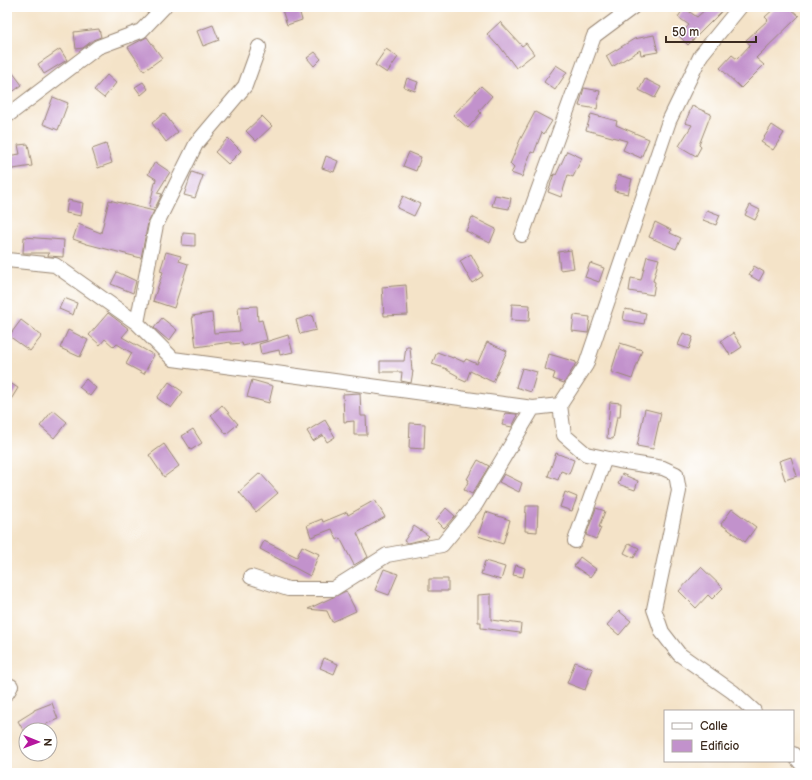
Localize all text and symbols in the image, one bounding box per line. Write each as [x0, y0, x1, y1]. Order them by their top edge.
scale bar [666, 18, 756, 44]
text: 50 m [672, 25, 699, 40]
legend [664, 710, 794, 762]
text: Calle [700, 719, 728, 734]
north arrow [18, 722, 58, 762]
text: N [41, 738, 54, 746]
text: Edificio [700, 739, 740, 754]

